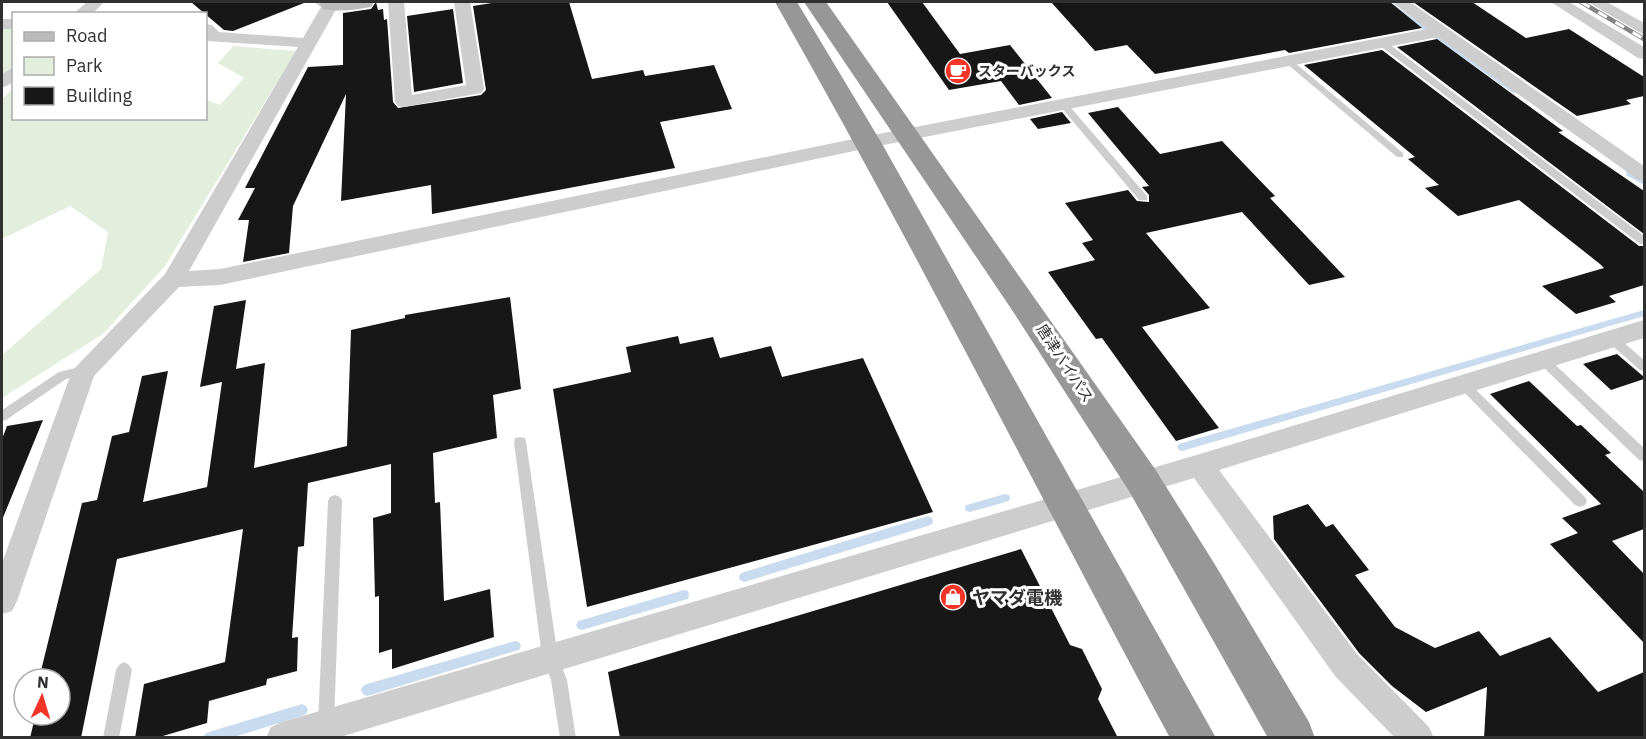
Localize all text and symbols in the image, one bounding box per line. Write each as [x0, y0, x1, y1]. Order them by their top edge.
legend [12, 12, 207, 120]
text: Road [66, 24, 107, 47]
text: Park [66, 54, 103, 77]
cafe icon: スターバックス [943, 56, 973, 86]
place label: スターバックス [978, 62, 1075, 80]
text: Building [66, 84, 133, 107]
street label: 唐津バイパス [1033, 320, 1097, 406]
shop icon: ヤマダ電機 [938, 582, 968, 612]
place label: ヤマダ電機 [972, 586, 1063, 609]
north arrow [12, 667, 72, 727]
text: N [37, 672, 50, 692]

